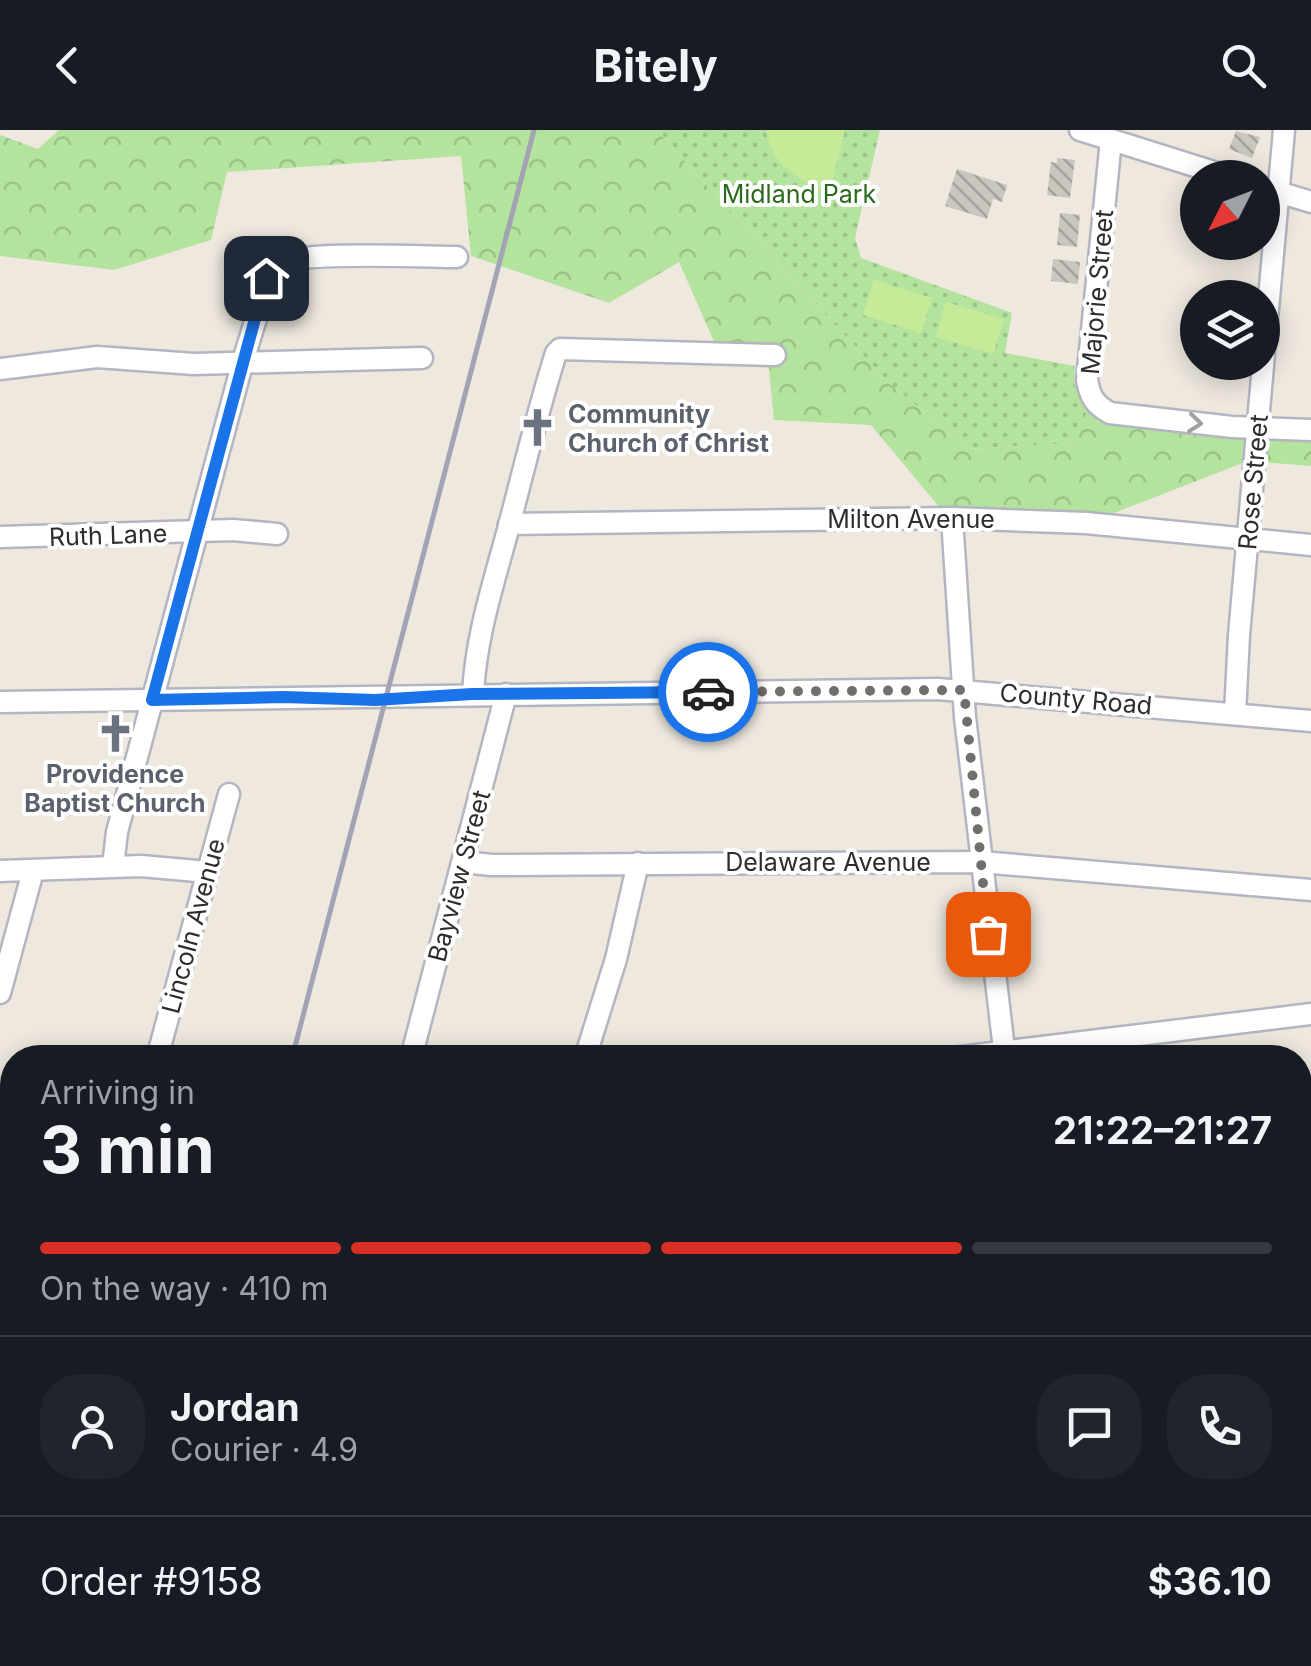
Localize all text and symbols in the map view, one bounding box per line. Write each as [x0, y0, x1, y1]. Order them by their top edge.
icon: back [40, 38, 95, 93]
text: Bitely [593, 38, 718, 93]
icon: search [1216, 38, 1271, 93]
north arrow [1180, 160, 1280, 260]
map controls [1180, 160, 1280, 380]
park label: Midland Park [722, 179, 877, 209]
street label: Majorie Street [1075, 208, 1119, 376]
pin [224, 236, 309, 321]
icon: home [239, 251, 294, 306]
button: layers [1180, 280, 1280, 380]
place label: Community Church of Christ [568, 399, 769, 458]
church icon: Community Church of Christ [517, 407, 559, 449]
one-way arrow [1187, 412, 1203, 433]
street label: Rose Street [1232, 413, 1274, 551]
street label: Milton Avenue [827, 504, 995, 534]
street label: Ruth Lane [48, 518, 168, 552]
courier [658, 642, 758, 742]
icon: car [681, 665, 736, 720]
street label: County Road [999, 677, 1153, 721]
church icon: Providence Baptist Church [94, 712, 136, 754]
place label: Providence Baptist Church [24, 759, 206, 818]
street label: Bayview Street [422, 787, 496, 965]
street label: Lincoln Avenue [155, 835, 231, 1017]
street label: Delaware Avenue [725, 847, 931, 877]
pin [946, 892, 1031, 977]
icon: bag [961, 907, 1016, 962]
text: Arriving in [40, 1073, 195, 1112]
text: 21:22–21:27 [1053, 1107, 1272, 1153]
text: 3 min [40, 1110, 215, 1189]
text: On the way · 410 m [40, 1269, 329, 1308]
button: person [40, 1374, 145, 1479]
button: chat [1037, 1374, 1142, 1479]
button: phone [1167, 1374, 1272, 1479]
text: Jordan [170, 1384, 300, 1430]
text: Courier · 4.9 [170, 1430, 358, 1469]
text: Order #9158 [40, 1558, 263, 1604]
text: $36.10 [1148, 1558, 1272, 1604]

